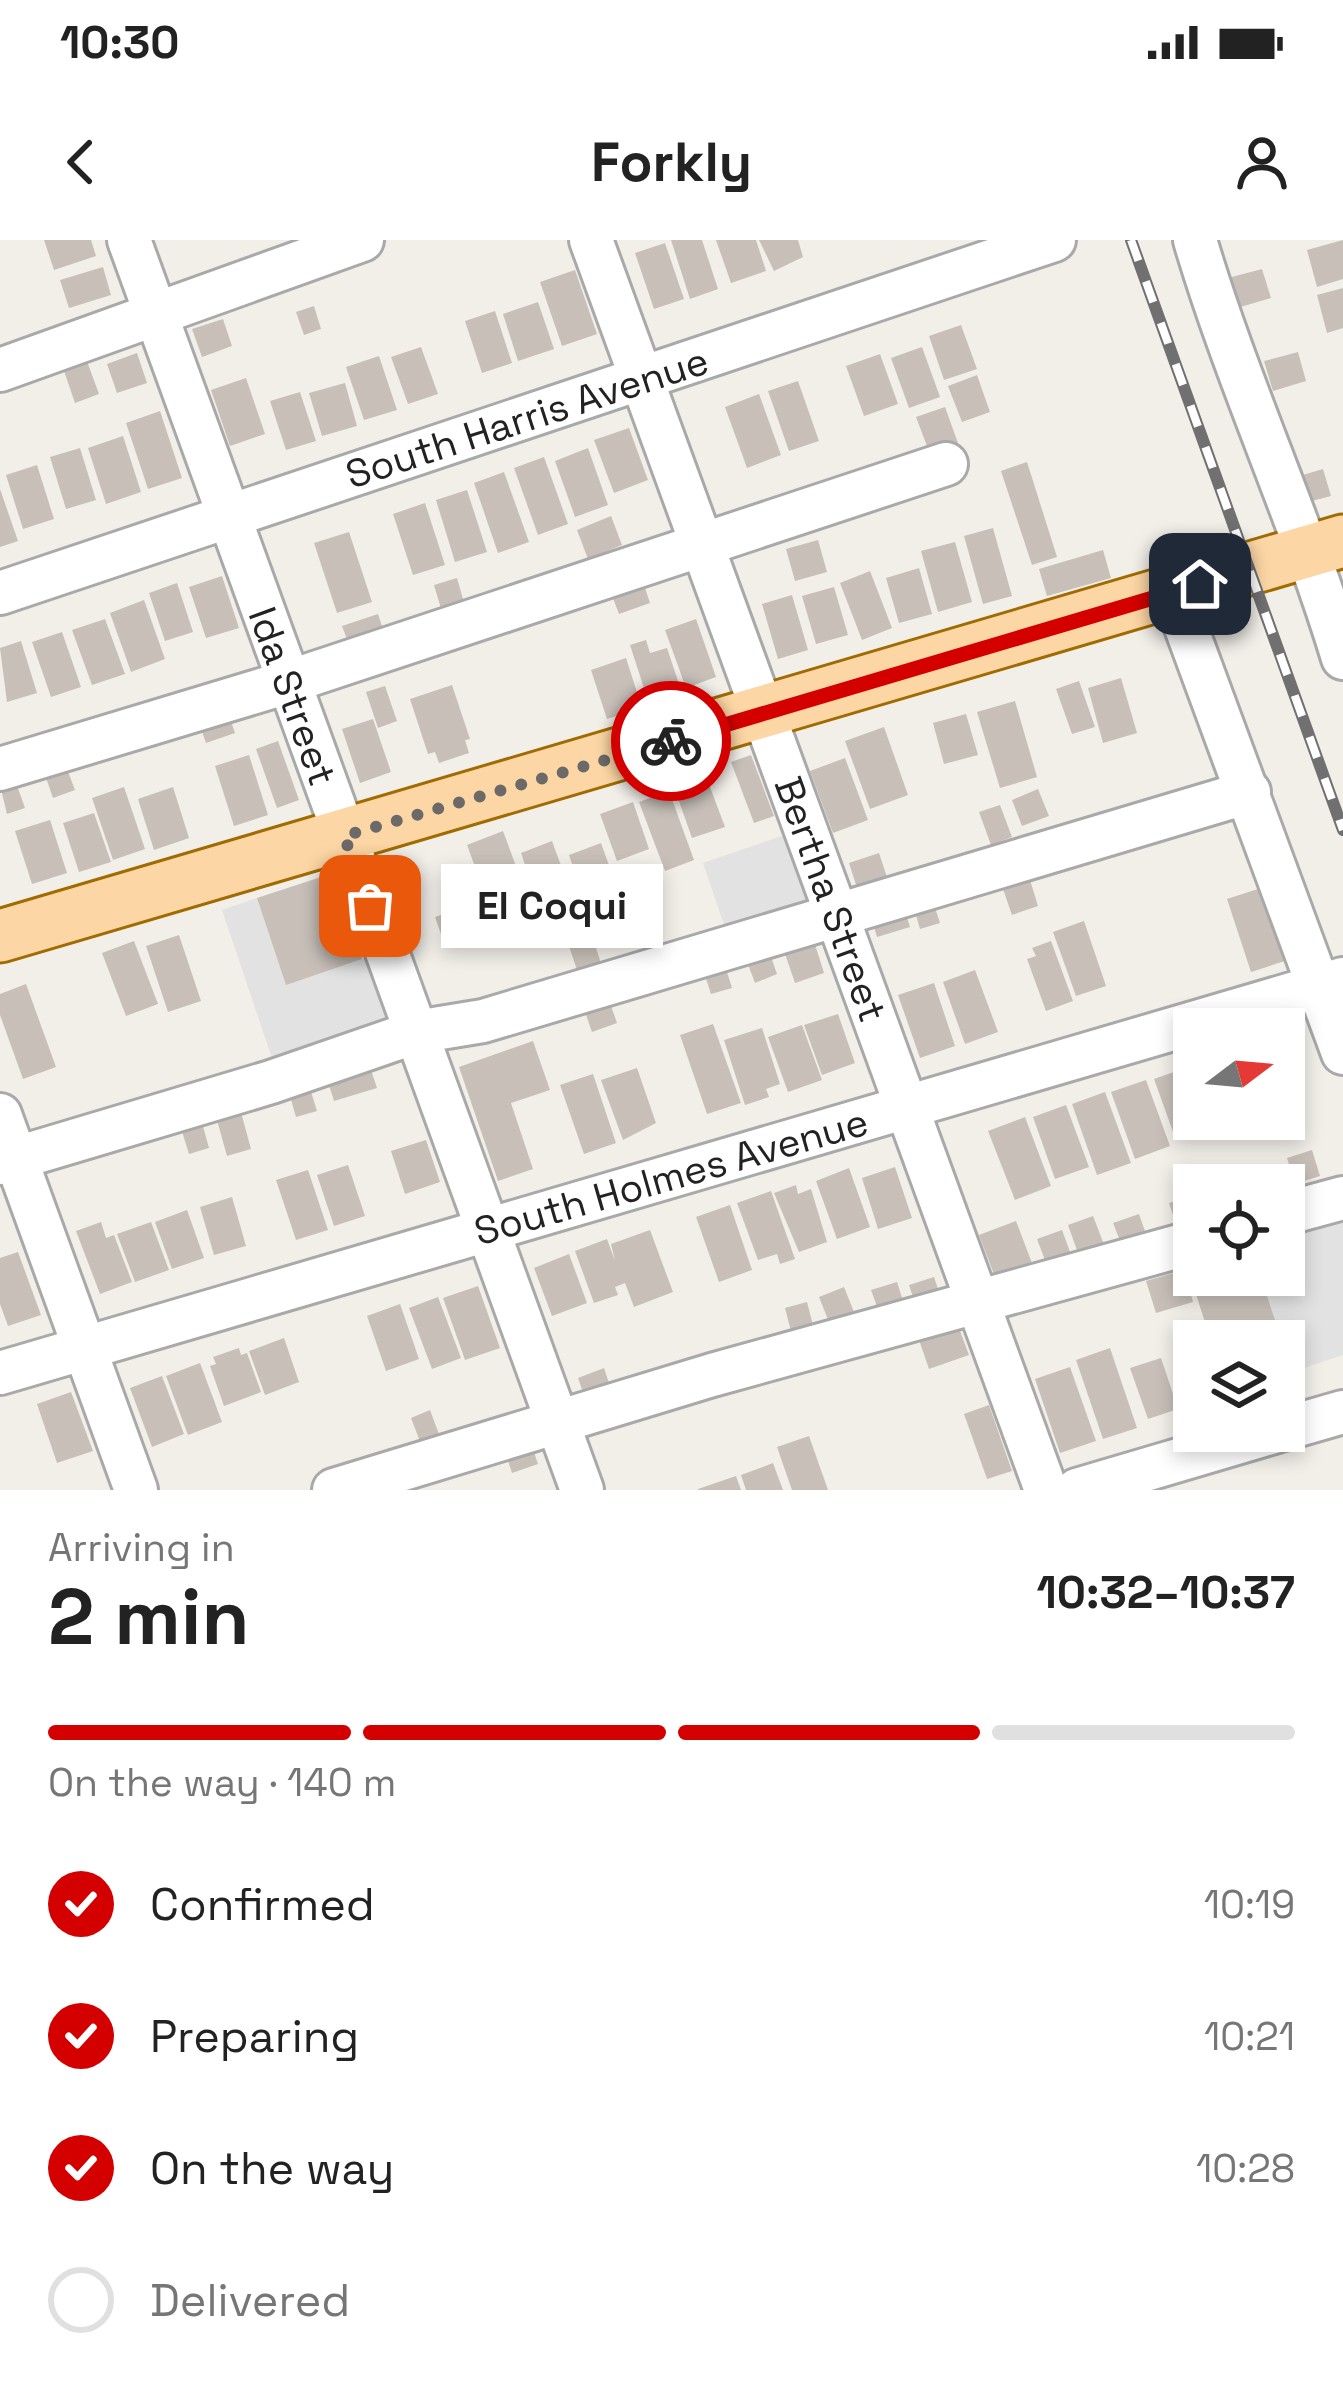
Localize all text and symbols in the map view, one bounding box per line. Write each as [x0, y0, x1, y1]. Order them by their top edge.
text: 10:30 [60, 14, 179, 71]
text: Forkly [591, 128, 752, 197]
icon: back [48, 129, 114, 195]
icon: person [1229, 129, 1295, 195]
street label: South Harris Avenue [340, 336, 715, 499]
pin [1149, 533, 1251, 635]
icon: home [1167, 551, 1233, 617]
street label: Ida Street [238, 600, 347, 792]
courier [611, 681, 731, 801]
icon: bike [638, 708, 704, 774]
street label: Bertha Street [764, 770, 898, 1028]
pin [319, 855, 421, 957]
callout: El Coqui [442, 864, 664, 948]
icon: bag [337, 873, 403, 939]
text: El Coqui [477, 881, 627, 930]
north arrow [1173, 1008, 1305, 1140]
map controls [1173, 1008, 1305, 1452]
street label: South Holmes Avenue [469, 1097, 874, 1256]
button: locate [1173, 1164, 1305, 1296]
button: layers [1173, 1320, 1305, 1452]
text: Arriving in [48, 1523, 235, 1572]
text: 10:32–10:37 [1037, 1564, 1295, 1621]
text: 2 min [48, 1567, 250, 1667]
text: On the way · 140 m [48, 1758, 396, 1807]
icon: check [48, 1871, 114, 1937]
text: Confirmed [150, 1876, 375, 1933]
text: 10:19 [1204, 1880, 1295, 1929]
icon: check [48, 2003, 114, 2069]
text: Preparing [150, 2008, 359, 2065]
text: 10:21 [1204, 2012, 1295, 2061]
icon: check [48, 2135, 114, 2201]
text: On the way [150, 2140, 394, 2197]
text: 10:28 [1196, 2144, 1295, 2193]
text: Delivered [150, 2272, 350, 2329]

